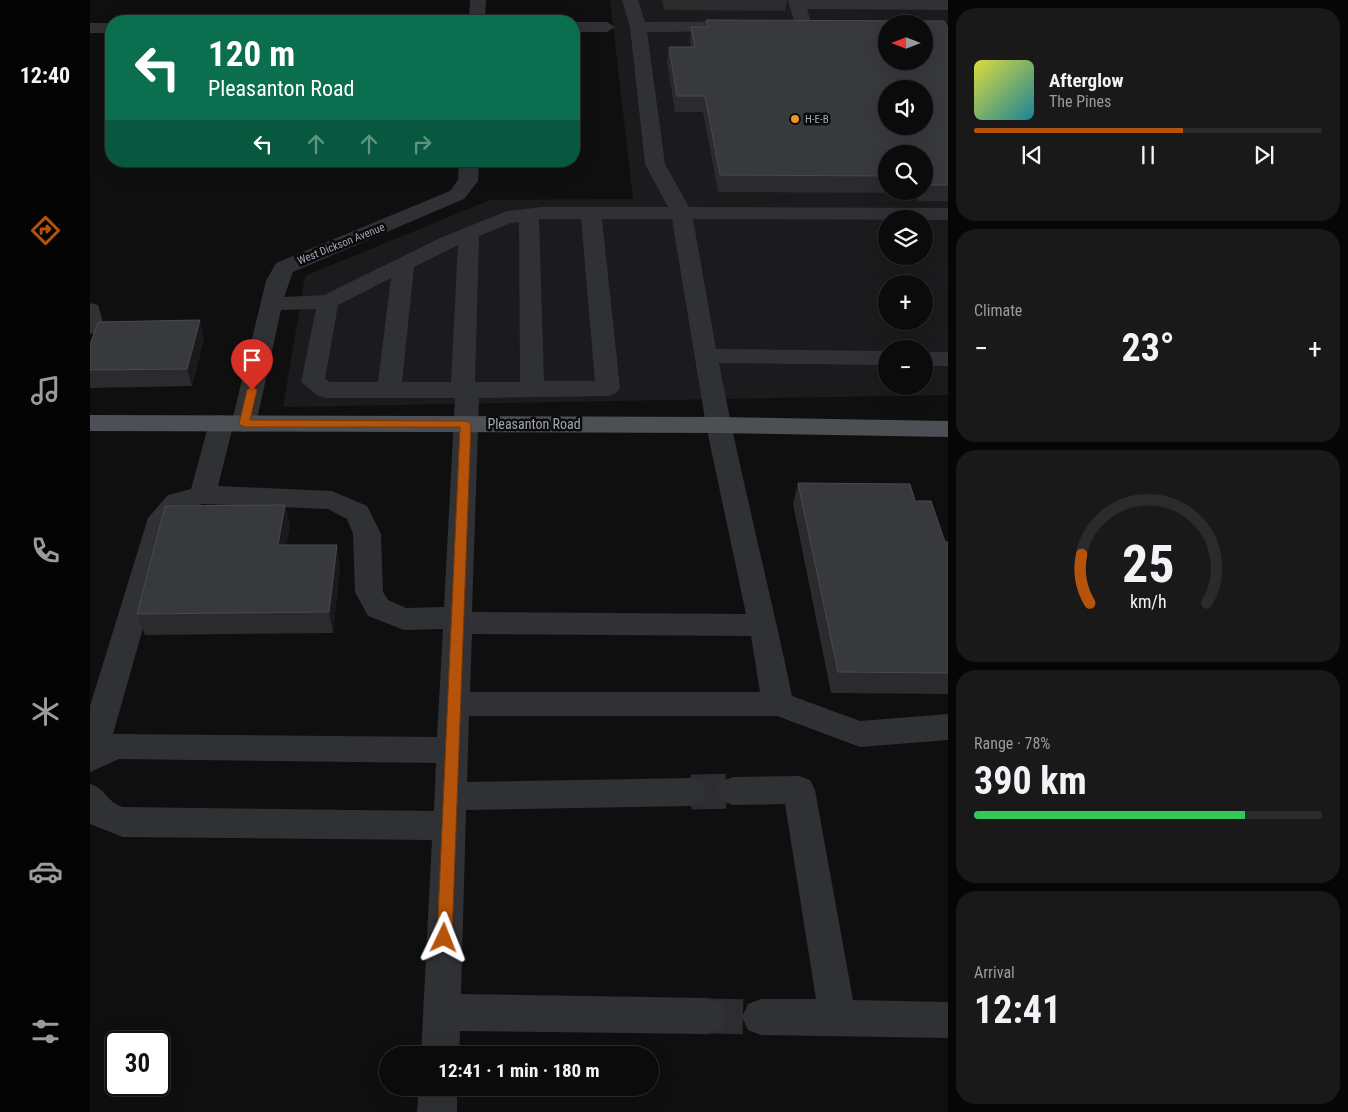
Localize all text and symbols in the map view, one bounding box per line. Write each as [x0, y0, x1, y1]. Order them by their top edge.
north arrow [878, 15, 932, 70]
map controls [878, 15, 933, 395]
text: 120 m [208, 34, 295, 75]
icon: left [125, 35, 190, 100]
text: 12:40 [20, 63, 70, 88]
text: Afterglow [1049, 69, 1123, 92]
text: Pleasanton Road [208, 76, 355, 101]
button: sound [878, 80, 933, 135]
text: The Pines [1049, 92, 1111, 111]
marker: H-E-B [789, 113, 801, 125]
place label: H-E-B [805, 113, 829, 126]
icon: left [249, 130, 277, 158]
icon: ahead [302, 130, 330, 158]
icon: ahead [355, 130, 383, 158]
icon: right [408, 130, 436, 158]
icon: previous [1018, 141, 1046, 169]
icon: pause [1134, 141, 1162, 169]
icon: next [1250, 141, 1278, 169]
button: search [878, 145, 933, 200]
button: layers [878, 210, 933, 265]
icon: directions [28, 213, 63, 248]
street label: West Dickson Avenue [295, 221, 387, 267]
button: + [878, 275, 933, 330]
text: Climate [974, 301, 1022, 320]
text: 23° [1121, 326, 1175, 370]
text: − [974, 332, 988, 365]
text: + [1308, 332, 1322, 365]
pin [231, 339, 273, 390]
button: − [878, 340, 933, 395]
icon: arrive [238, 346, 266, 374]
icon: music [28, 373, 63, 408]
street label: Pleasanton Road [487, 416, 581, 432]
icon: phone [28, 533, 63, 568]
text: 25 [1122, 534, 1174, 595]
text: km/h [1130, 591, 1166, 612]
icon: climate [28, 694, 63, 729]
text: Range · 78% [974, 734, 1050, 753]
text: 390 km [974, 759, 1087, 803]
icon: car [28, 854, 63, 889]
position arrow [417, 911, 469, 963]
text: Arrival [974, 963, 1015, 982]
text: 12:41 [974, 988, 1061, 1032]
icon: filters [28, 1014, 63, 1049]
speed limit sign: 30 [105, 1031, 170, 1096]
text: 12:41 · 1 min · 180 m [438, 1059, 600, 1082]

